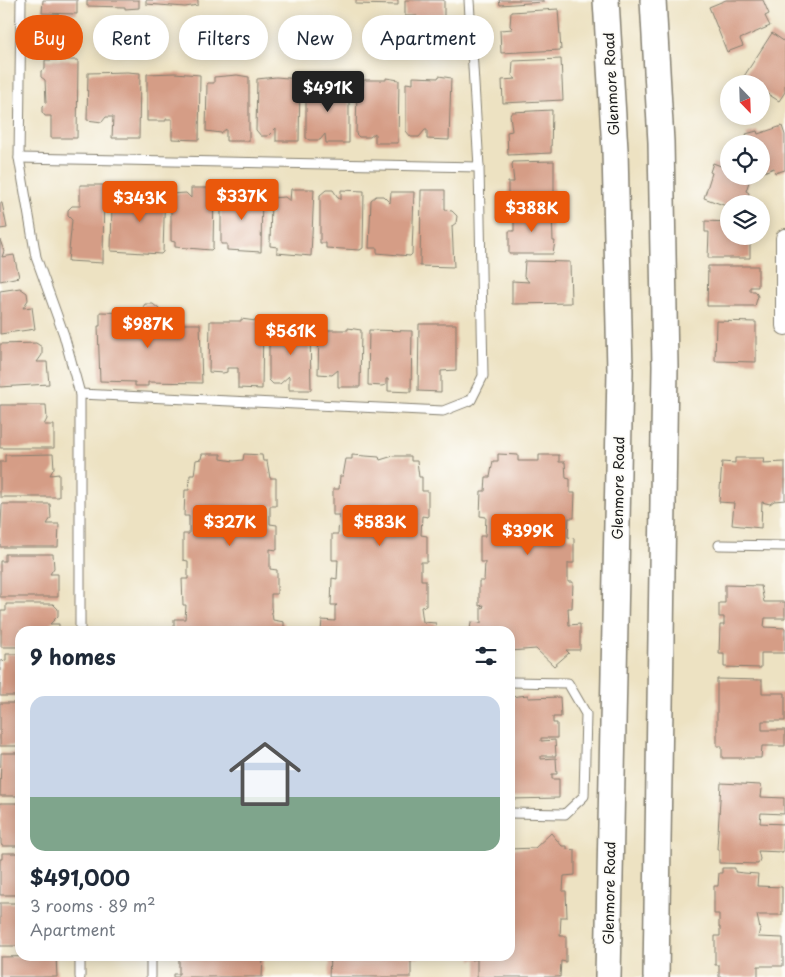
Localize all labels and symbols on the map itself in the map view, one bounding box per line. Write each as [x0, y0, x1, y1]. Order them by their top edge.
street label: Glenmore Road [598, 32, 624, 136]
pin: $491K [293, 70, 363, 113]
north arrow [720, 75, 770, 125]
pin: $337K [207, 178, 277, 221]
pin: $343K [105, 180, 175, 223]
pin: $388K [497, 190, 567, 233]
pin: $987K [113, 306, 183, 349]
pin: $561K [256, 314, 326, 356]
street label: Glenmore Road [607, 436, 629, 540]
pin: $327K [195, 504, 265, 547]
pin: $583K [345, 504, 415, 547]
pin: $399K [493, 514, 563, 556]
street label: Glenmore Road [598, 841, 620, 945]

